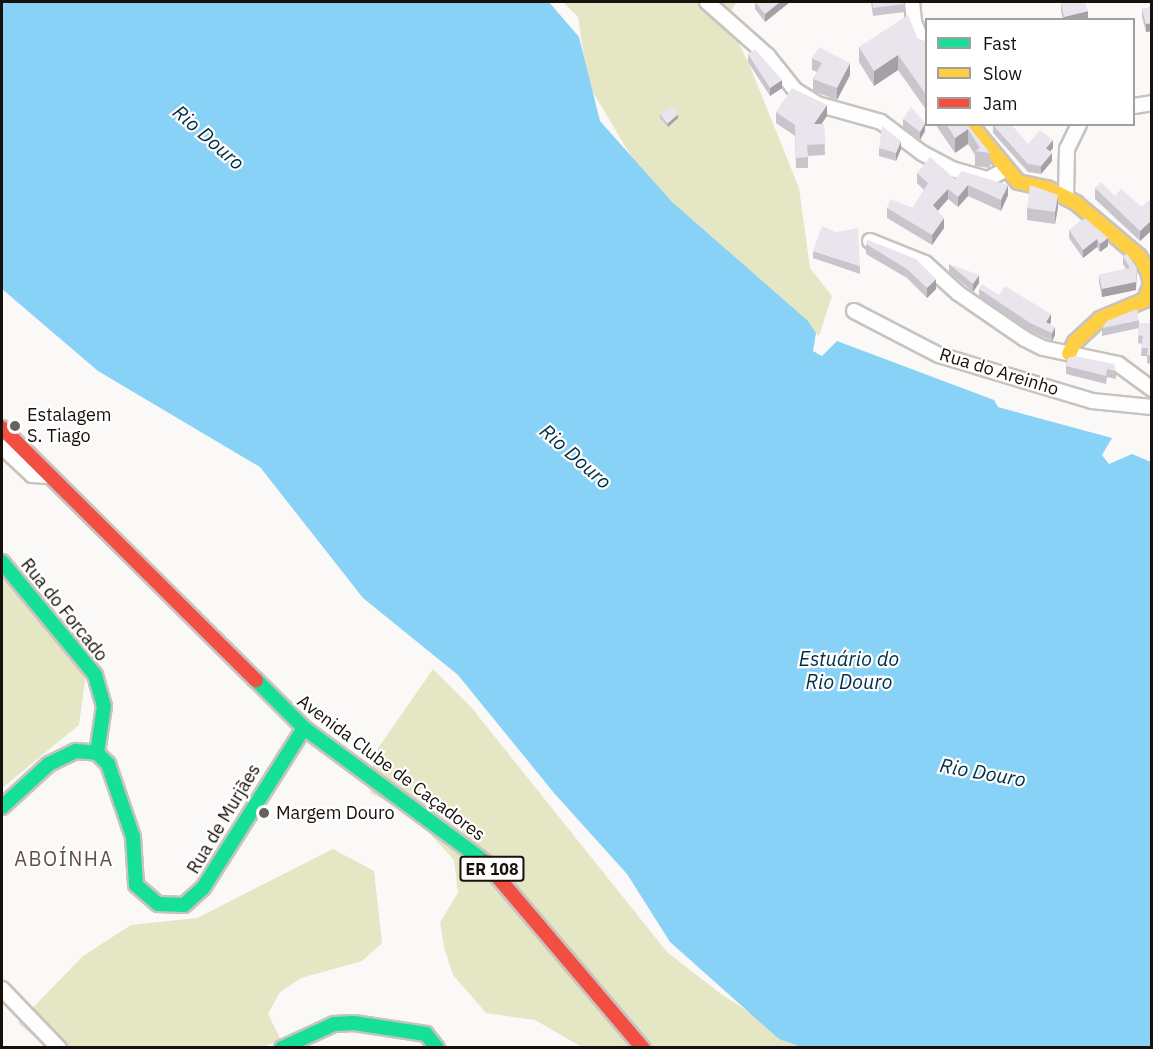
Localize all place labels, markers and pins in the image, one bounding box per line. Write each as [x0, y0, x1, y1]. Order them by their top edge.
place label: Estalagem S. Tiago [27, 405, 112, 448]
marker: Estalagem S. Tiago [8, 419, 22, 433]
place label: Margem Douro [276, 802, 395, 824]
marker: Margem Douro [257, 806, 271, 820]

